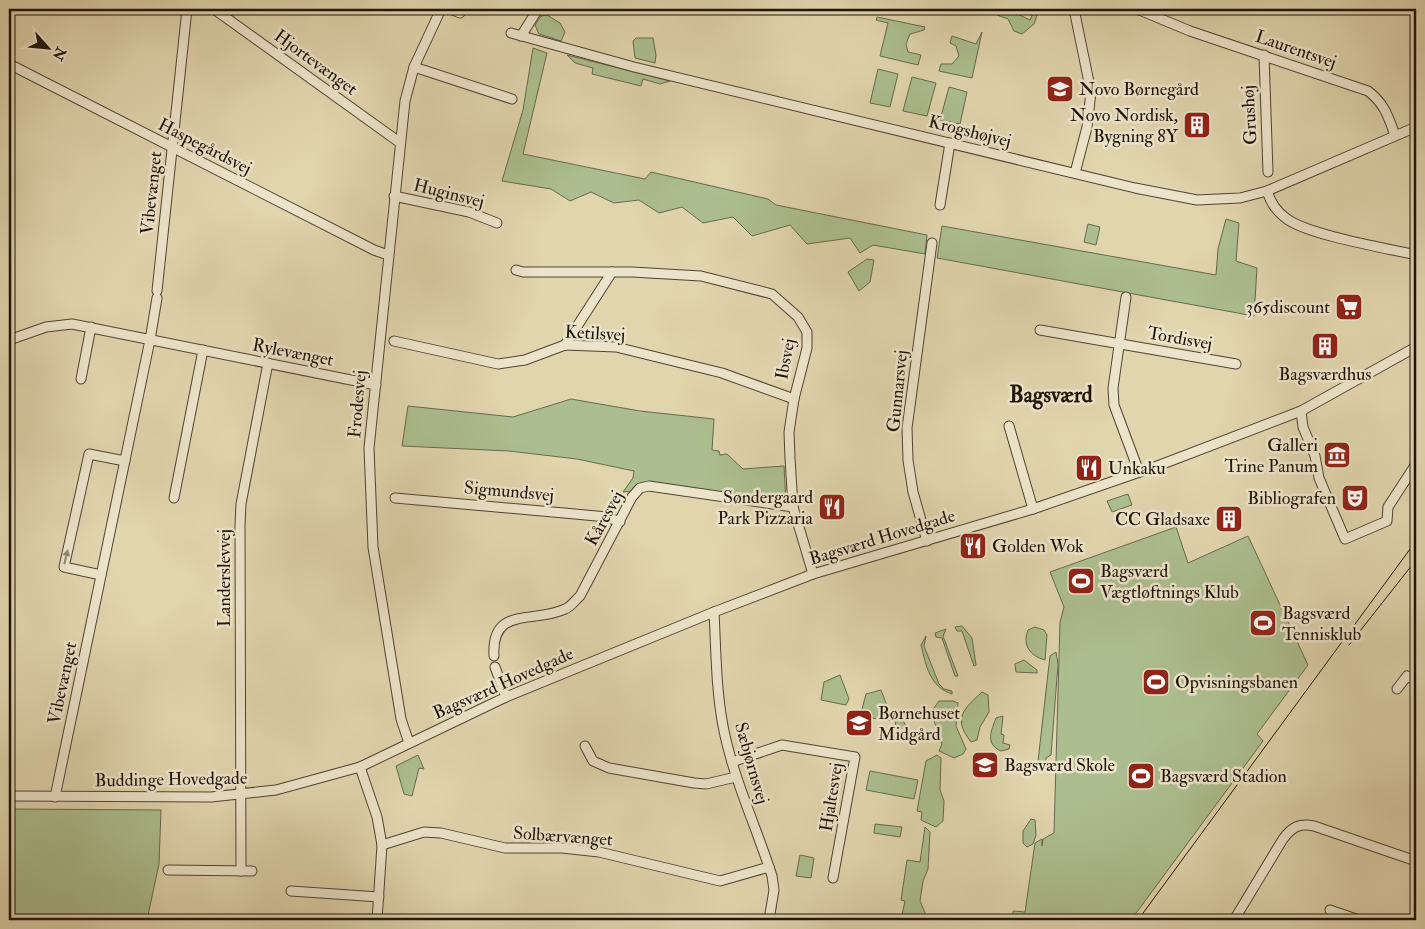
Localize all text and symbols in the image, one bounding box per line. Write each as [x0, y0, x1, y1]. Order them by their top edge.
north arrow [22, 22, 72, 72]
street label: Hjortevænget [269, 24, 362, 101]
street label: Laurentsvej [1252, 25, 1339, 74]
text: N [49, 43, 70, 64]
school or university icon: Novo Børnegård [1045, 74, 1075, 104]
place label: Novo Børnegård [1079, 78, 1199, 101]
street label: Grushøj [1236, 85, 1263, 145]
place label: Novo Nordisk, Bygning 8Y [1070, 104, 1179, 148]
street label: Krogshøjvej [926, 110, 1014, 153]
building icon: Novo Nordisk, Bygning 8Y [1182, 110, 1212, 140]
street label: Haspegårdsvej [154, 113, 255, 180]
street label: Vibevænget [136, 150, 167, 236]
street label: Huginsvej [411, 174, 487, 213]
supermarket icon: 365discount [1334, 292, 1364, 322]
place label: 365discount [1246, 296, 1330, 319]
street label: Ketilsvej [564, 320, 626, 347]
street label: Tordisvej [1146, 321, 1214, 355]
building icon: Bagsværdhus [1310, 331, 1340, 361]
street label: Rylevænget [250, 333, 336, 372]
street label: Ibsvej [770, 336, 801, 382]
street label: Gunnarsvej [882, 349, 913, 433]
place label: Bagsværdhus [1278, 363, 1372, 386]
street label: Frodesvej [343, 369, 372, 439]
district label: Bagsværd [1009, 381, 1093, 410]
place label: Galleri Trine Panum [1225, 434, 1318, 478]
museum icon: Galleri Trine Panum [1322, 440, 1352, 470]
restaurant icon: Unkaku [1074, 453, 1104, 483]
place label: Unkaku [1108, 457, 1166, 480]
street label: Sigmundsvej [463, 476, 555, 507]
theatre icon: Bibliografen [1340, 483, 1370, 513]
place label: Søndergaard Park Pizzaria [717, 486, 814, 530]
street label: Kåresvej [580, 487, 629, 550]
place label: Bibliografen [1247, 487, 1336, 510]
restaurant icon: Søndergaard Park Pizzaria [817, 492, 847, 522]
street label: Bagsværd Hovedgade [806, 504, 958, 571]
building icon: CC Gladsaxe [1214, 504, 1244, 534]
place label: CC Gladsaxe [1115, 508, 1210, 531]
street label: Landerslevvej [213, 529, 236, 627]
restaurant icon: Golden Wok [958, 531, 988, 561]
place label: Golden Wok [992, 535, 1084, 558]
one-way arrow [62, 549, 70, 564]
place label: Bagsværd Vægtløftnings Klub [1100, 560, 1239, 604]
sports icon: Bagsværd Vægtløftnings Klub [1066, 566, 1096, 596]
place label: Bagsværd Tennisklub [1282, 602, 1362, 646]
sports icon: Bagsværd Tennisklub [1248, 608, 1278, 638]
street label: Vibevænget [43, 640, 82, 726]
street label: Bagsværd Hovedgade [429, 642, 578, 725]
sports icon: Opvisningsbanen [1141, 667, 1171, 697]
place label: Opvisningsbanen [1175, 671, 1298, 694]
place label: Børnehuset Midgård [878, 702, 960, 746]
school or university icon: Børnehuset Midgård [844, 708, 874, 738]
street label: Sæbjørnsvej [729, 720, 774, 807]
school or university icon: Bagsværd Skole [970, 750, 1000, 780]
place label: Bagsværd Skole [1004, 754, 1115, 777]
street label: Hjaltesvej [815, 761, 848, 833]
sports icon: Bagsværd Stadion [1126, 761, 1156, 791]
place label: Bagsværd Stadion [1160, 765, 1287, 788]
street label: Buddinge Hovedgade [94, 767, 248, 792]
street label: Solbærvænget [512, 822, 614, 851]

